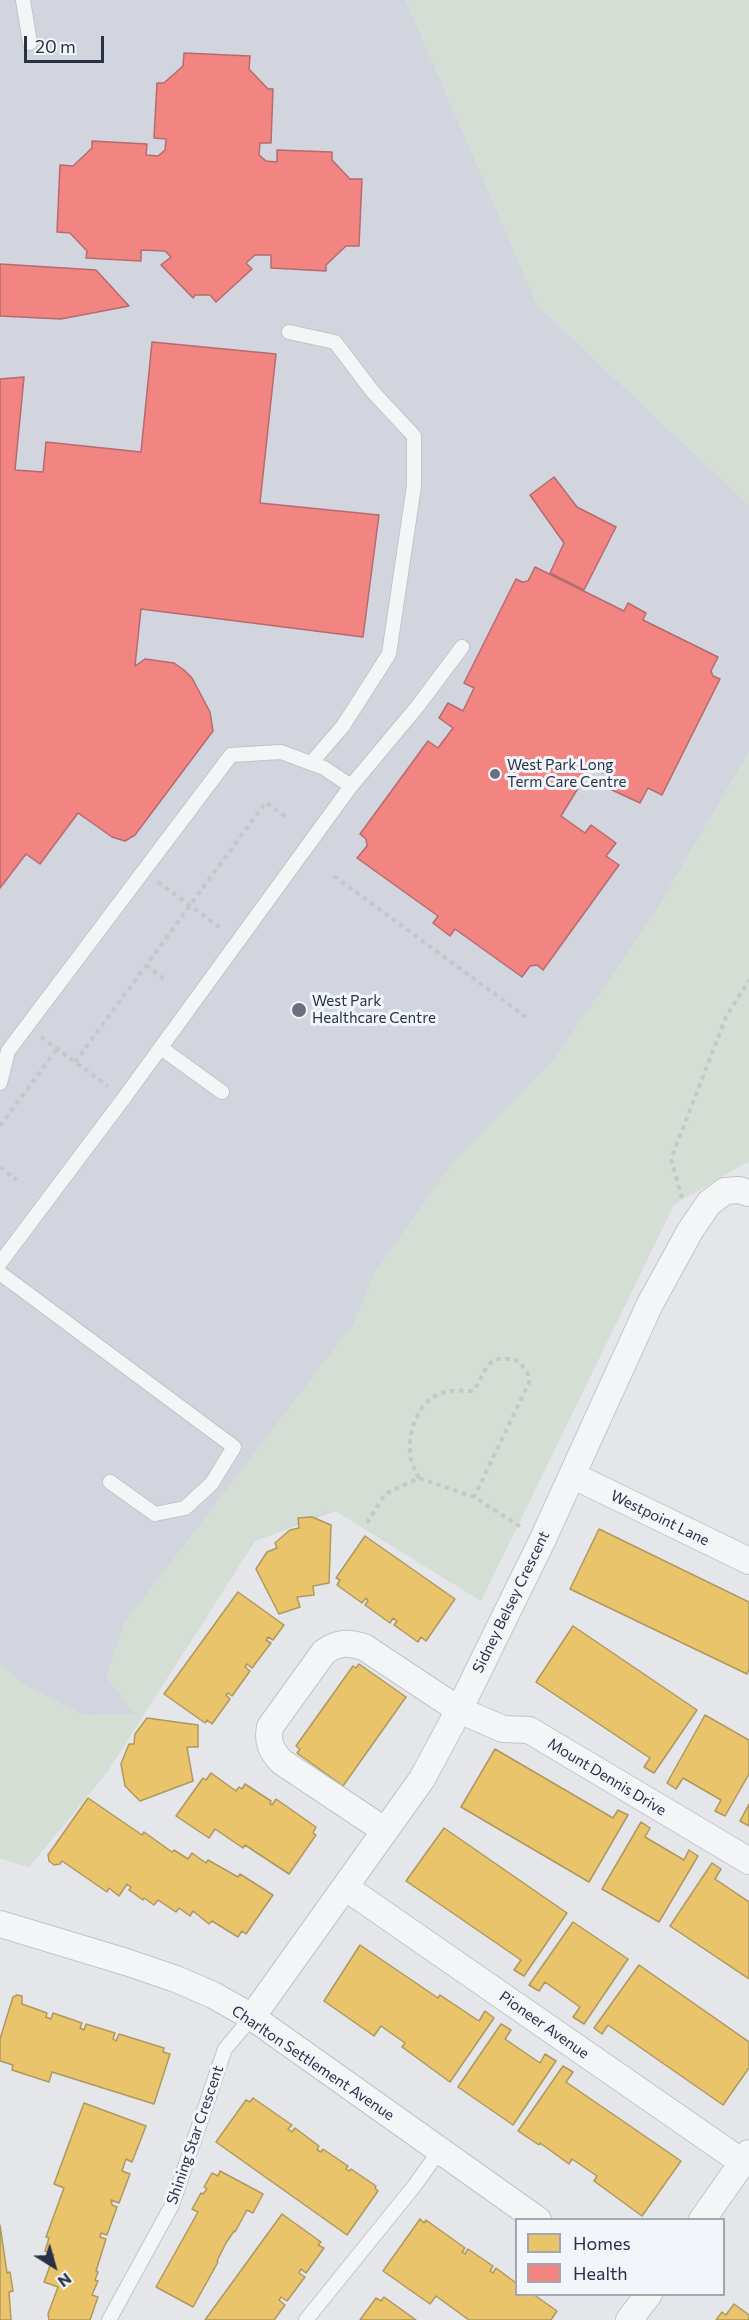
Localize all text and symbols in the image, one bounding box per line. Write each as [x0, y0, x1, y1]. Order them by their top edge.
scale bar [27, 24, 106, 62]
text: 20 m [35, 35, 76, 57]
place label: West Park Long Term Care Centre [507, 756, 627, 791]
marker: West Park Long Term Care Centre [488, 767, 502, 781]
place label: West Park Healthcare Centre [312, 992, 436, 1027]
marker: West Park Healthcare Centre [290, 1001, 308, 1019]
street label: Westpoint Lane [608, 1486, 712, 1550]
street label: Sidney Belsey Crescent [469, 1528, 553, 1676]
street label: Mount Dennis Drive [544, 1734, 670, 1820]
street label: Pioneer Avenue [496, 1987, 592, 2063]
street label: Charlton Settlement Avenue [228, 2002, 398, 2124]
street label: Shining Star Crescent [163, 2063, 227, 2207]
legend [515, 2218, 725, 2296]
text: Homes [573, 2232, 631, 2254]
north arrow [24, 2236, 84, 2296]
text: Health [573, 2262, 628, 2284]
text: N [55, 2270, 76, 2292]

